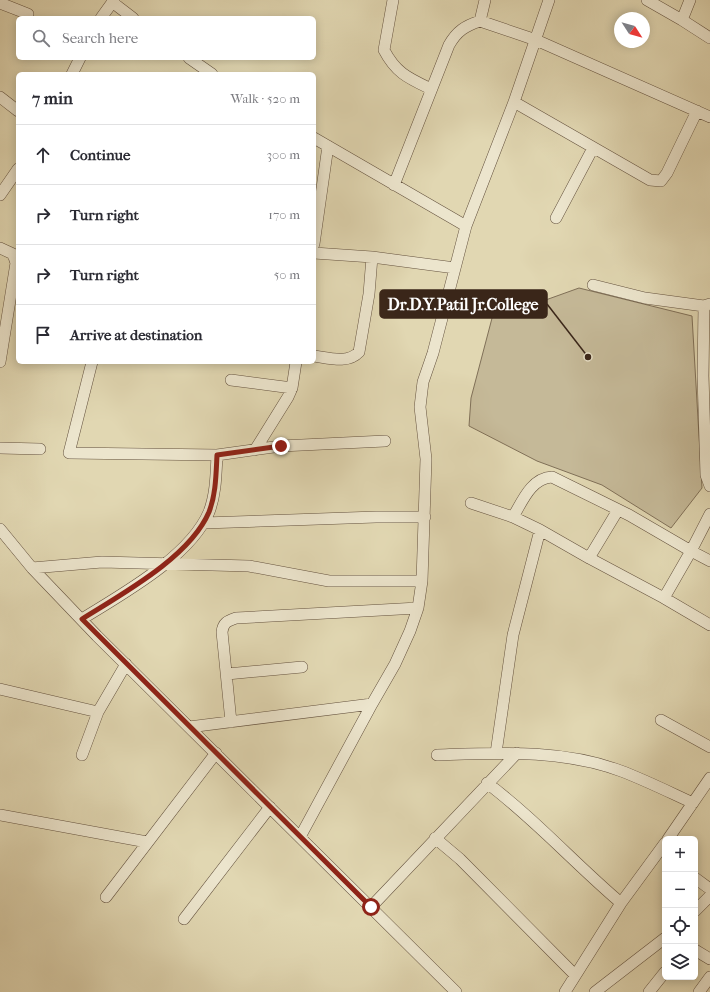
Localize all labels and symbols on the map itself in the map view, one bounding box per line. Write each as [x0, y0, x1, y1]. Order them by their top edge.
north arrow [614, 12, 650, 48]
callout: Dr.D.Y.Patil Jr.College [380, 290, 547, 318]
text: Dr.D.Y.Patil Jr.College [388, 295, 538, 315]
route end [272, 437, 290, 455]
route start [362, 898, 380, 916]

